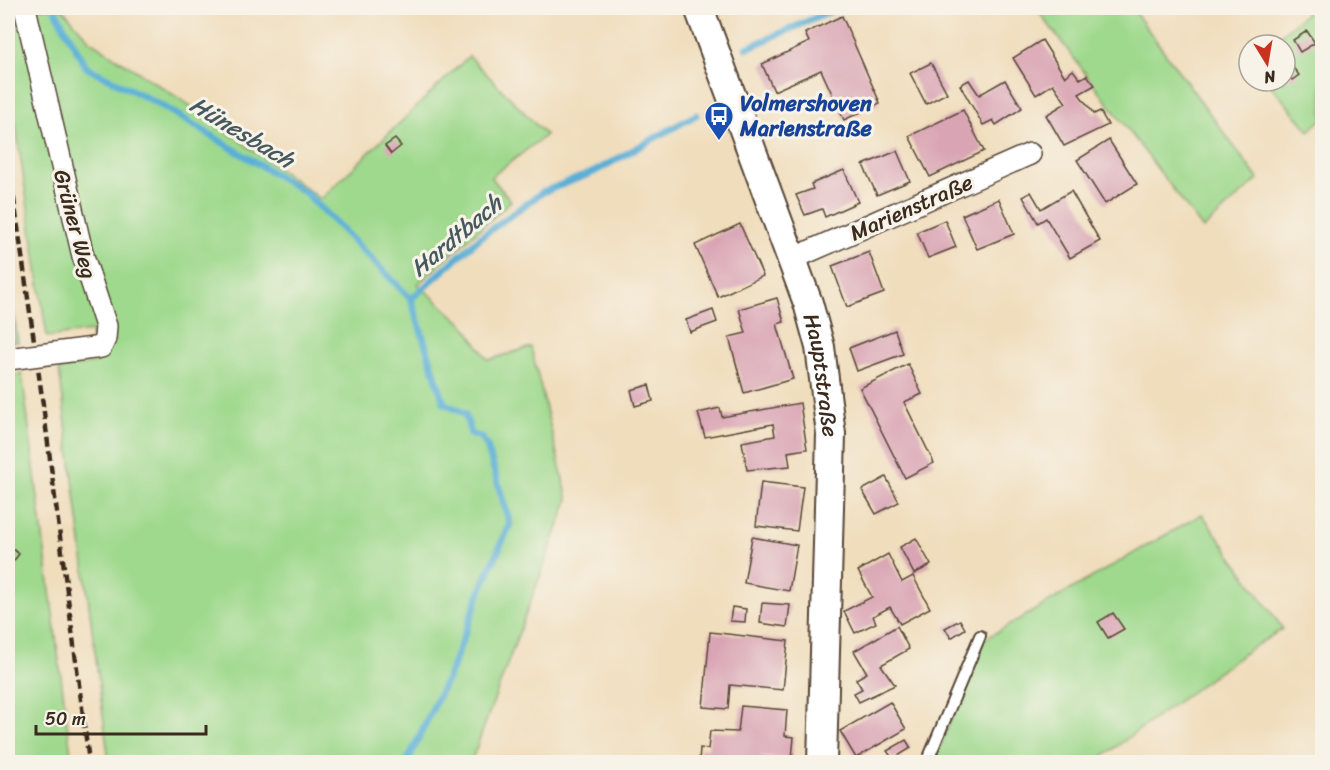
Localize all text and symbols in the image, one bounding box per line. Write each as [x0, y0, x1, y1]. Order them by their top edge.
north arrow [1237, 33, 1297, 93]
text: N [1261, 62, 1279, 93]
water label: Hünesbach [182, 84, 304, 181]
place label: Volmershoven Marienstraße [739, 84, 872, 148]
bus stop icon: Volmershoven Marienstraße [703, 100, 735, 142]
street label: Marienstraße [843, 163, 979, 252]
street label: Grüner Weg [42, 165, 109, 283]
water label: Hardtbach [400, 183, 514, 288]
street label: Hauptstraße [792, 309, 850, 439]
scale bar [36, 698, 206, 736]
text: 50 m [45, 703, 86, 735]

